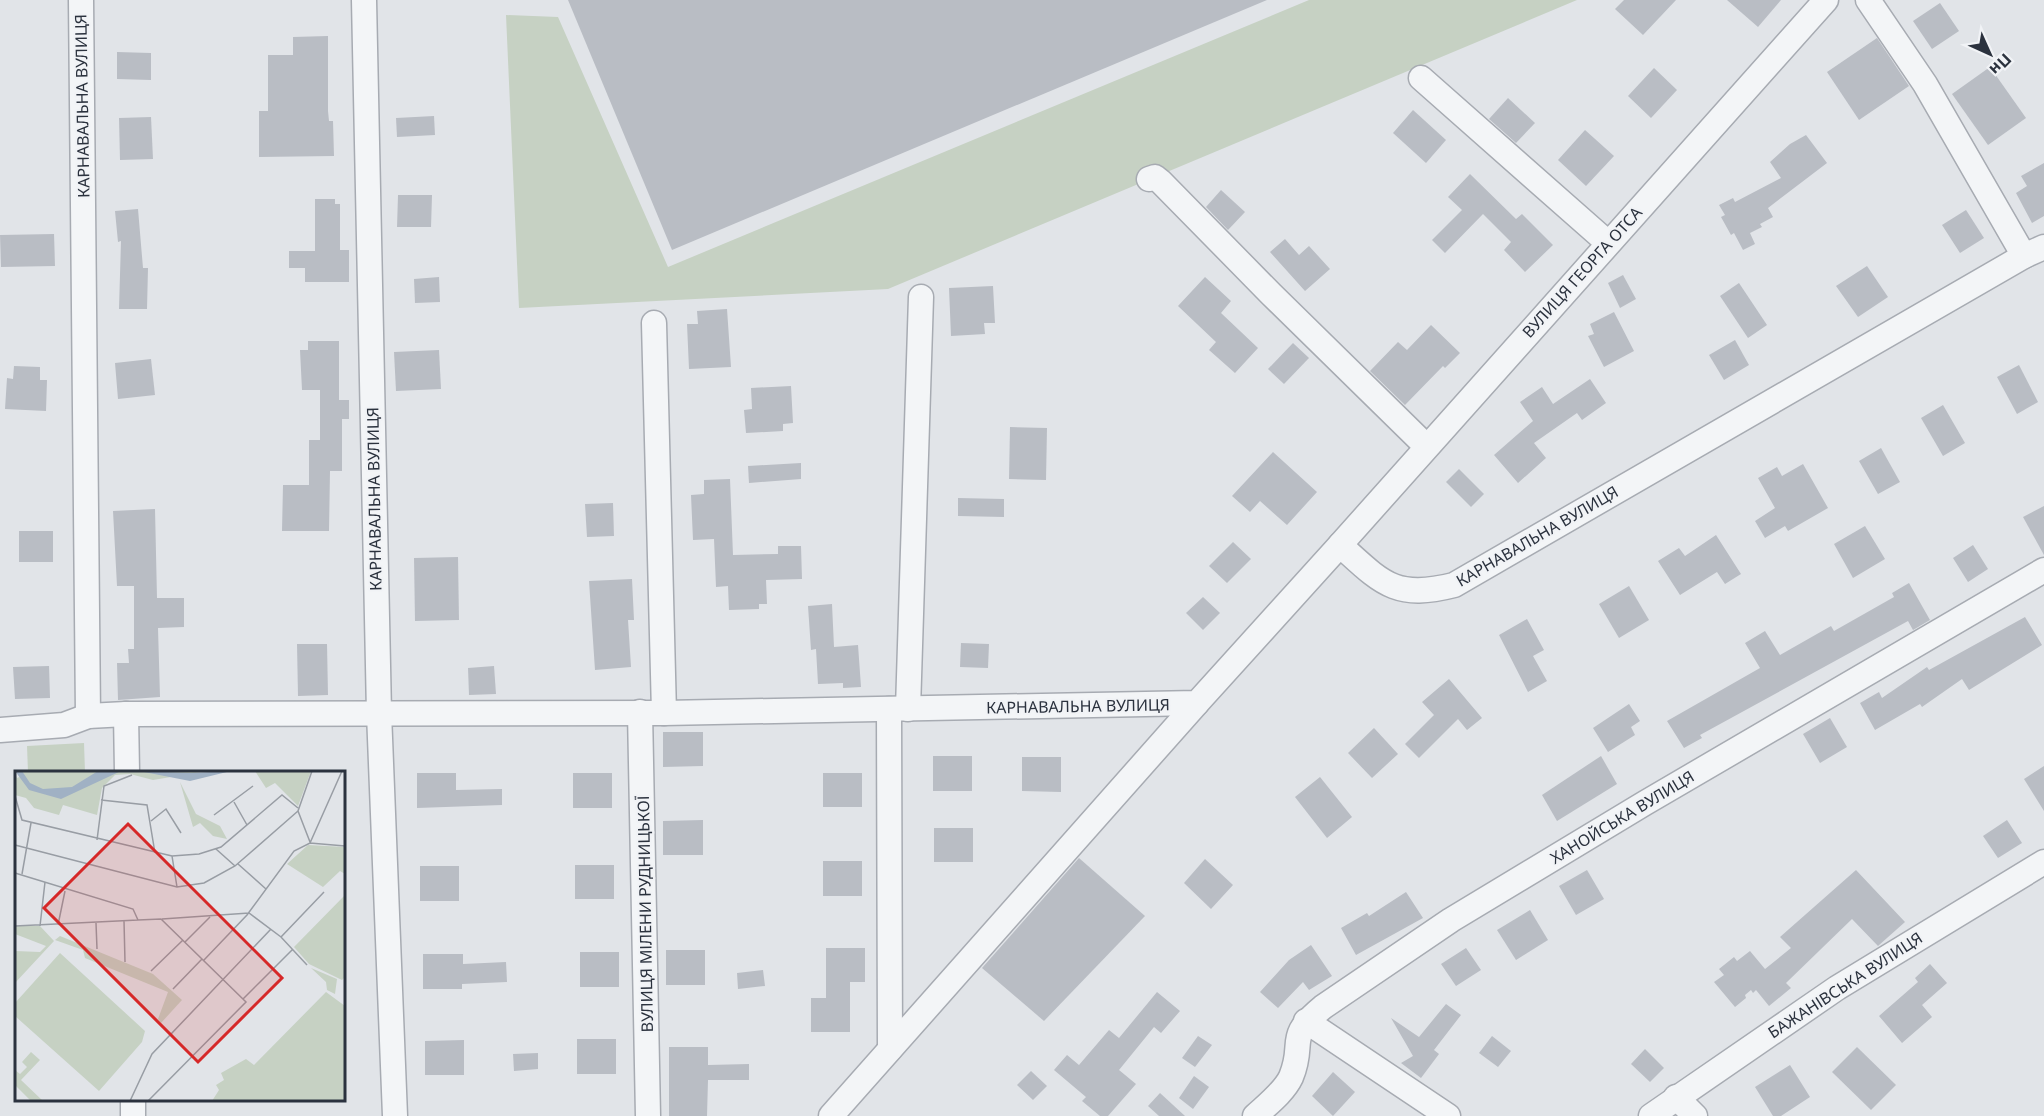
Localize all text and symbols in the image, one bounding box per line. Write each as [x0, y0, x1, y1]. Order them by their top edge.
street label: КАРНАВАЛЬНА ВУЛИЦЯ [69, 14, 95, 198]
north arrow [1960, 24, 2020, 84]
text: Пн [1985, 49, 2016, 80]
street label: ВУЛИЦЯ ГЕОРГА ОТСА [1517, 201, 1647, 342]
street label: КАРНАВАЛЬНА ВУЛИЦЯ [361, 407, 387, 591]
street label: КАРНАВАЛЬНА ВУЛИЦЯ [1452, 481, 1622, 591]
street label: КАРНАВАЛЬНА ВУЛИЦЯ [986, 693, 1170, 719]
street label: ХАНОЙСЬКА ВУЛИЦЯ [1546, 765, 1698, 869]
inset map [15, 771, 345, 1101]
street label: ВУЛИЦЯ МІЛЕНИ РУДНИЦЬКОЇ [632, 795, 658, 1033]
street label: БАЖАНІВСЬКА ВУЛИЦЯ [1764, 927, 1926, 1043]

